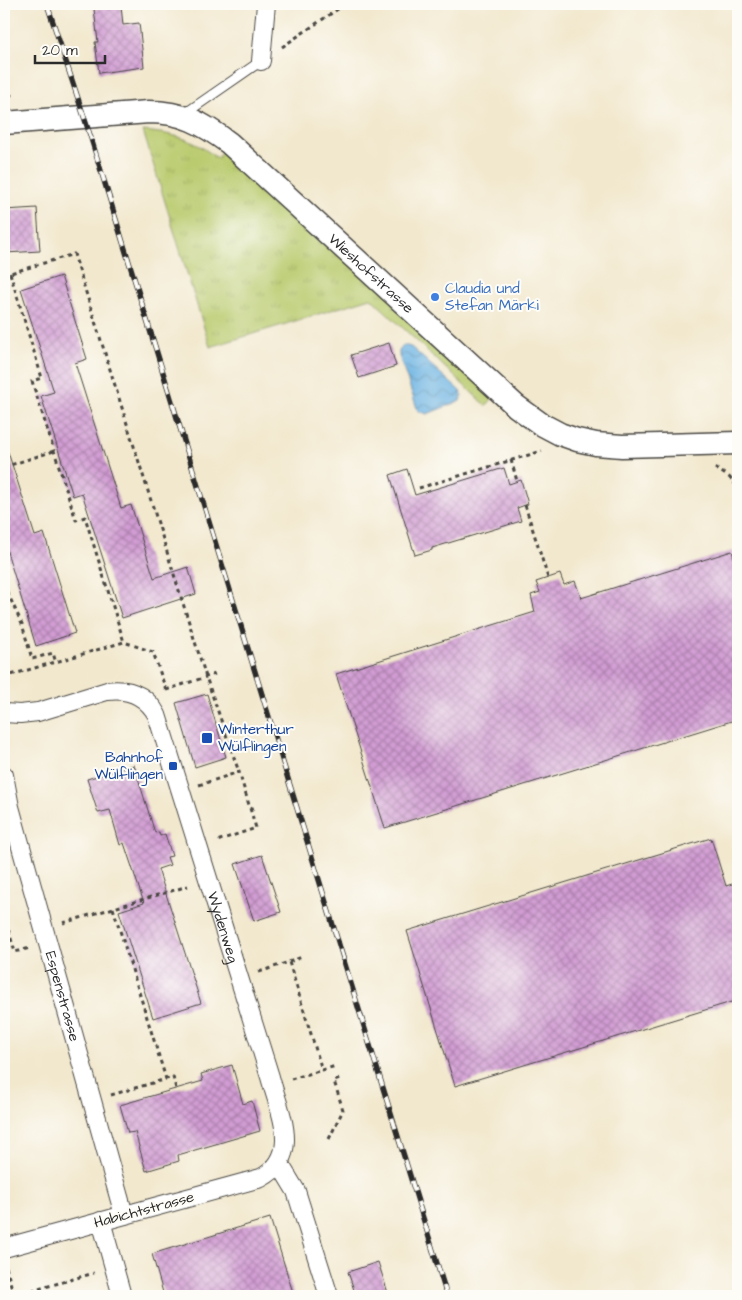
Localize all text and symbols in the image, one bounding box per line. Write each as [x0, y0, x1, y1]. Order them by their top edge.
scale bar [35, 32, 105, 64]
text: 20 m [42, 40, 78, 61]
street label: Wieshofstrasse [324, 229, 419, 318]
place label: Claudia und Stefan Märki [445, 278, 539, 316]
marker: Claudia und Stefan Märki [429, 291, 441, 303]
place label: Winterthur Wülflingen [218, 719, 294, 758]
marker: Winterthur Wülflingen [200, 731, 214, 745]
place label: Bahnhof Wülflingen [95, 747, 163, 786]
marker: Bahnhof Wülflingen [167, 760, 179, 772]
street label: Wydenweg [202, 889, 244, 966]
street label: Espenstrasse [40, 949, 85, 1044]
street label: Habichtstrasse [91, 1187, 197, 1233]

